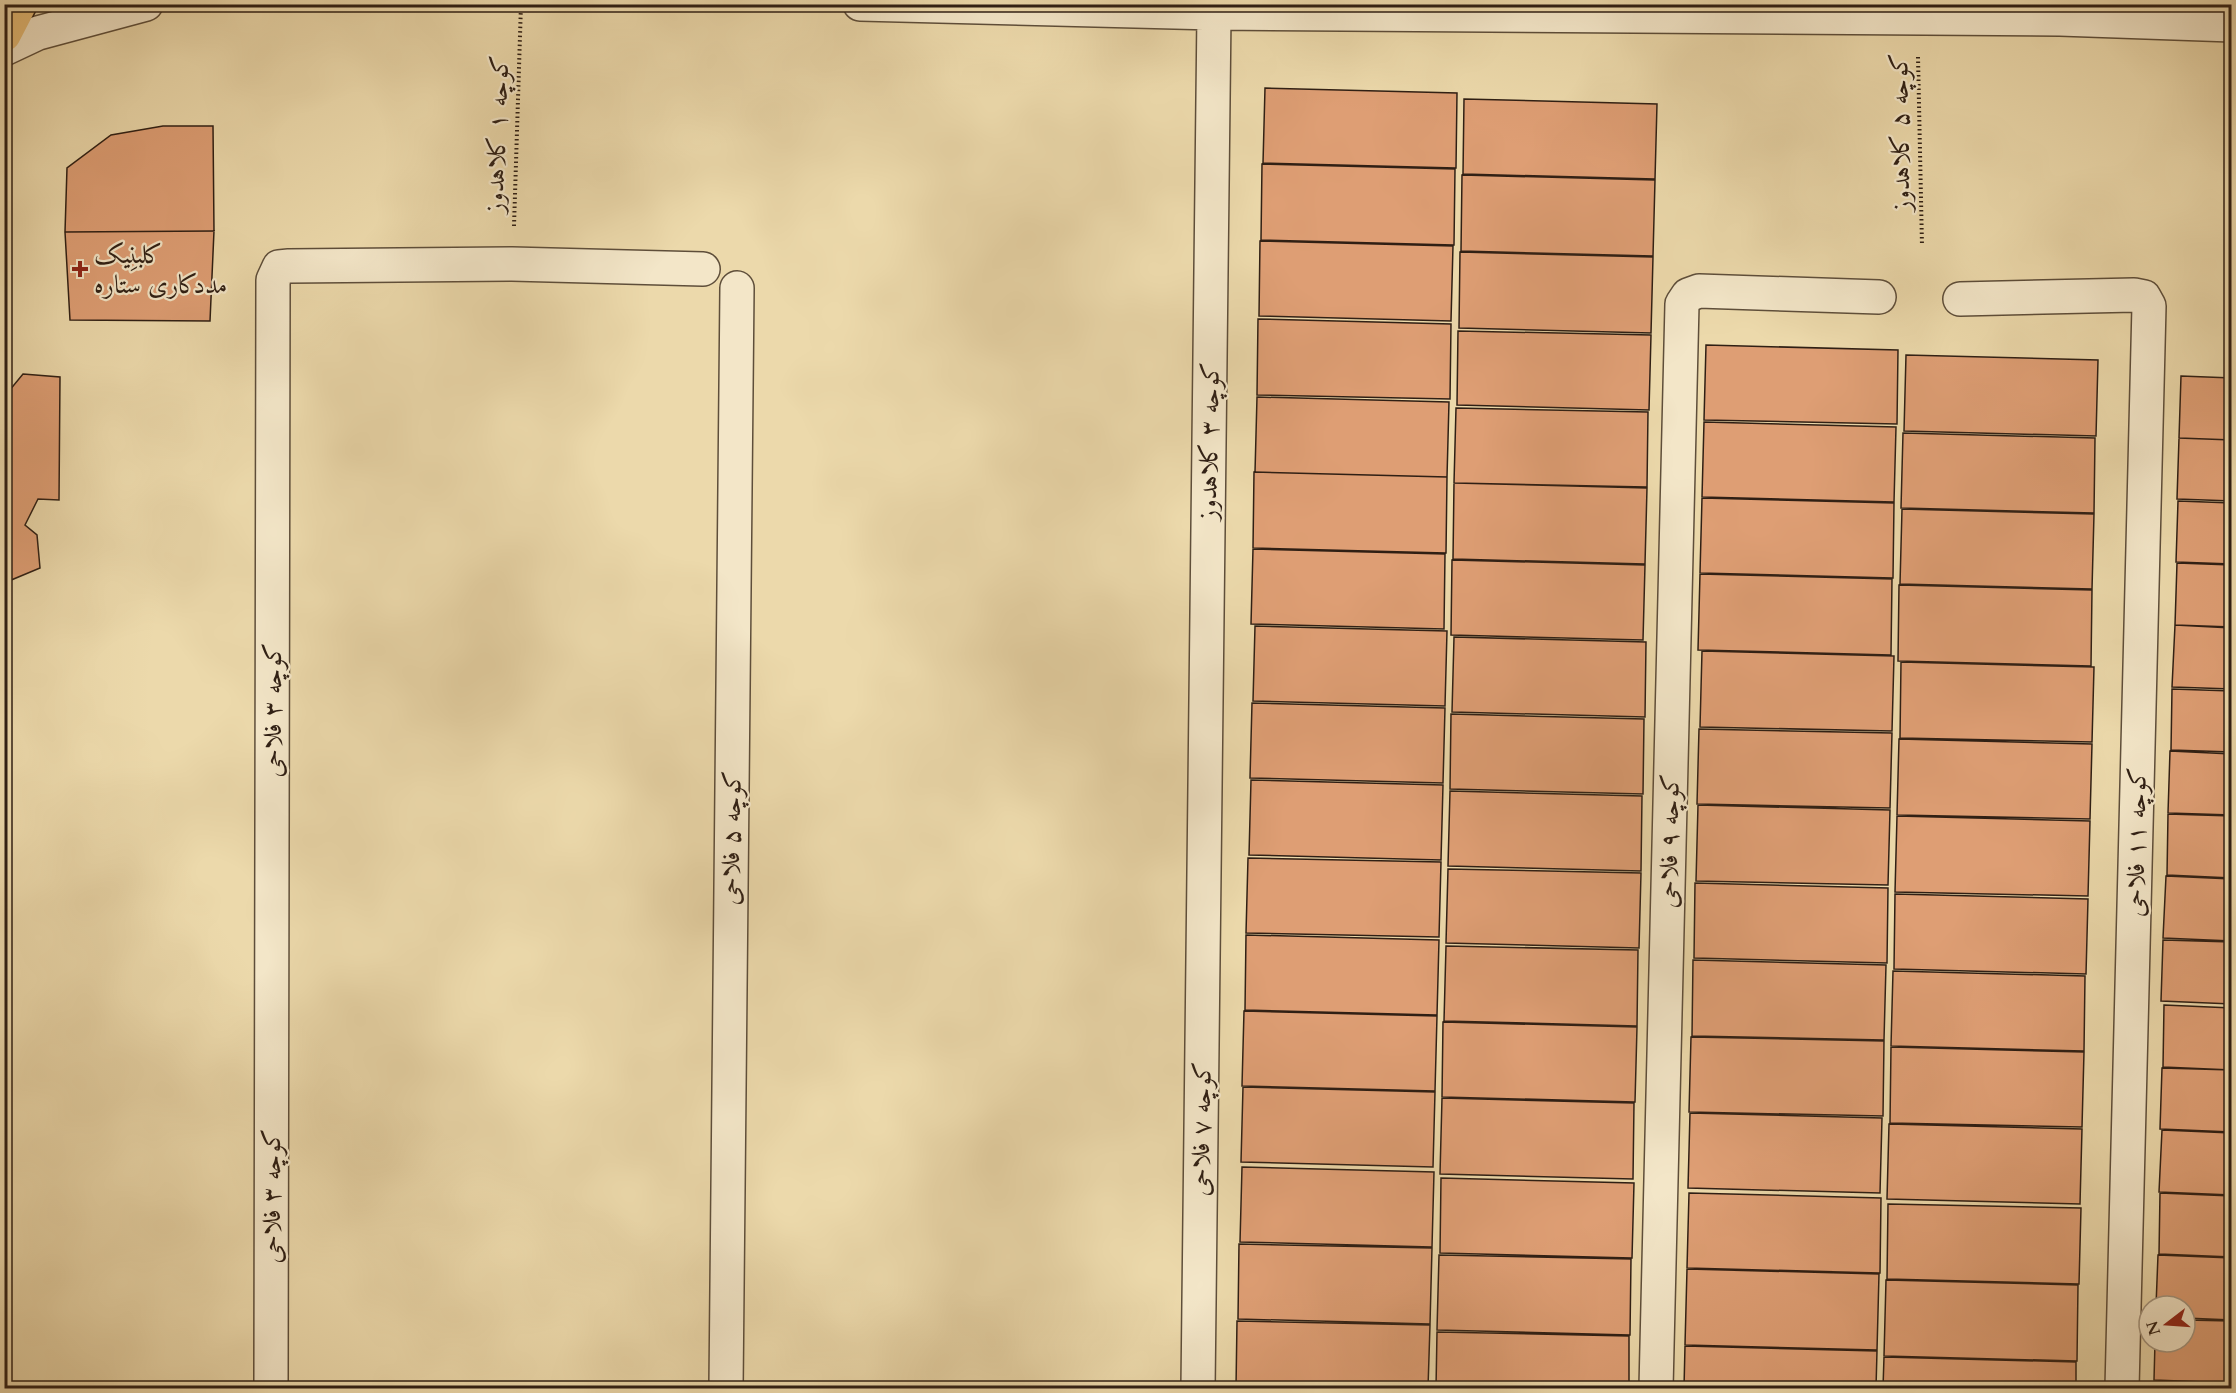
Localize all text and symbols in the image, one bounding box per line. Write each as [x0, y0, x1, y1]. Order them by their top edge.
street label: کوچه ۵ کلاهدوز [1881, 53, 1919, 214]
street label: کوچه ۱ کلاهدوز [477, 54, 517, 217]
place label: کلینیک مددکاری سَتاره [94, 237, 227, 302]
marker: کلینیک مددکاری سَتاره [71, 260, 89, 278]
street label: کوچه ۳ کلاهدوز [1190, 362, 1228, 523]
street label: کوچه ۳ فلاحی [255, 643, 290, 777]
street label: کوچه ۱۱ فلاحی [2117, 767, 2155, 917]
street label: کوچه ۵ فلاحی [712, 770, 750, 906]
street label: کوچه ۹ فلاحی [1650, 773, 1688, 909]
street label: کوچه ۷ فلاحی [1182, 1061, 1220, 1197]
street label: کوچه ۳ فلاحی [254, 1129, 289, 1263]
north arrow [2137, 1294, 2197, 1354]
text: N [2141, 1318, 2166, 1338]

